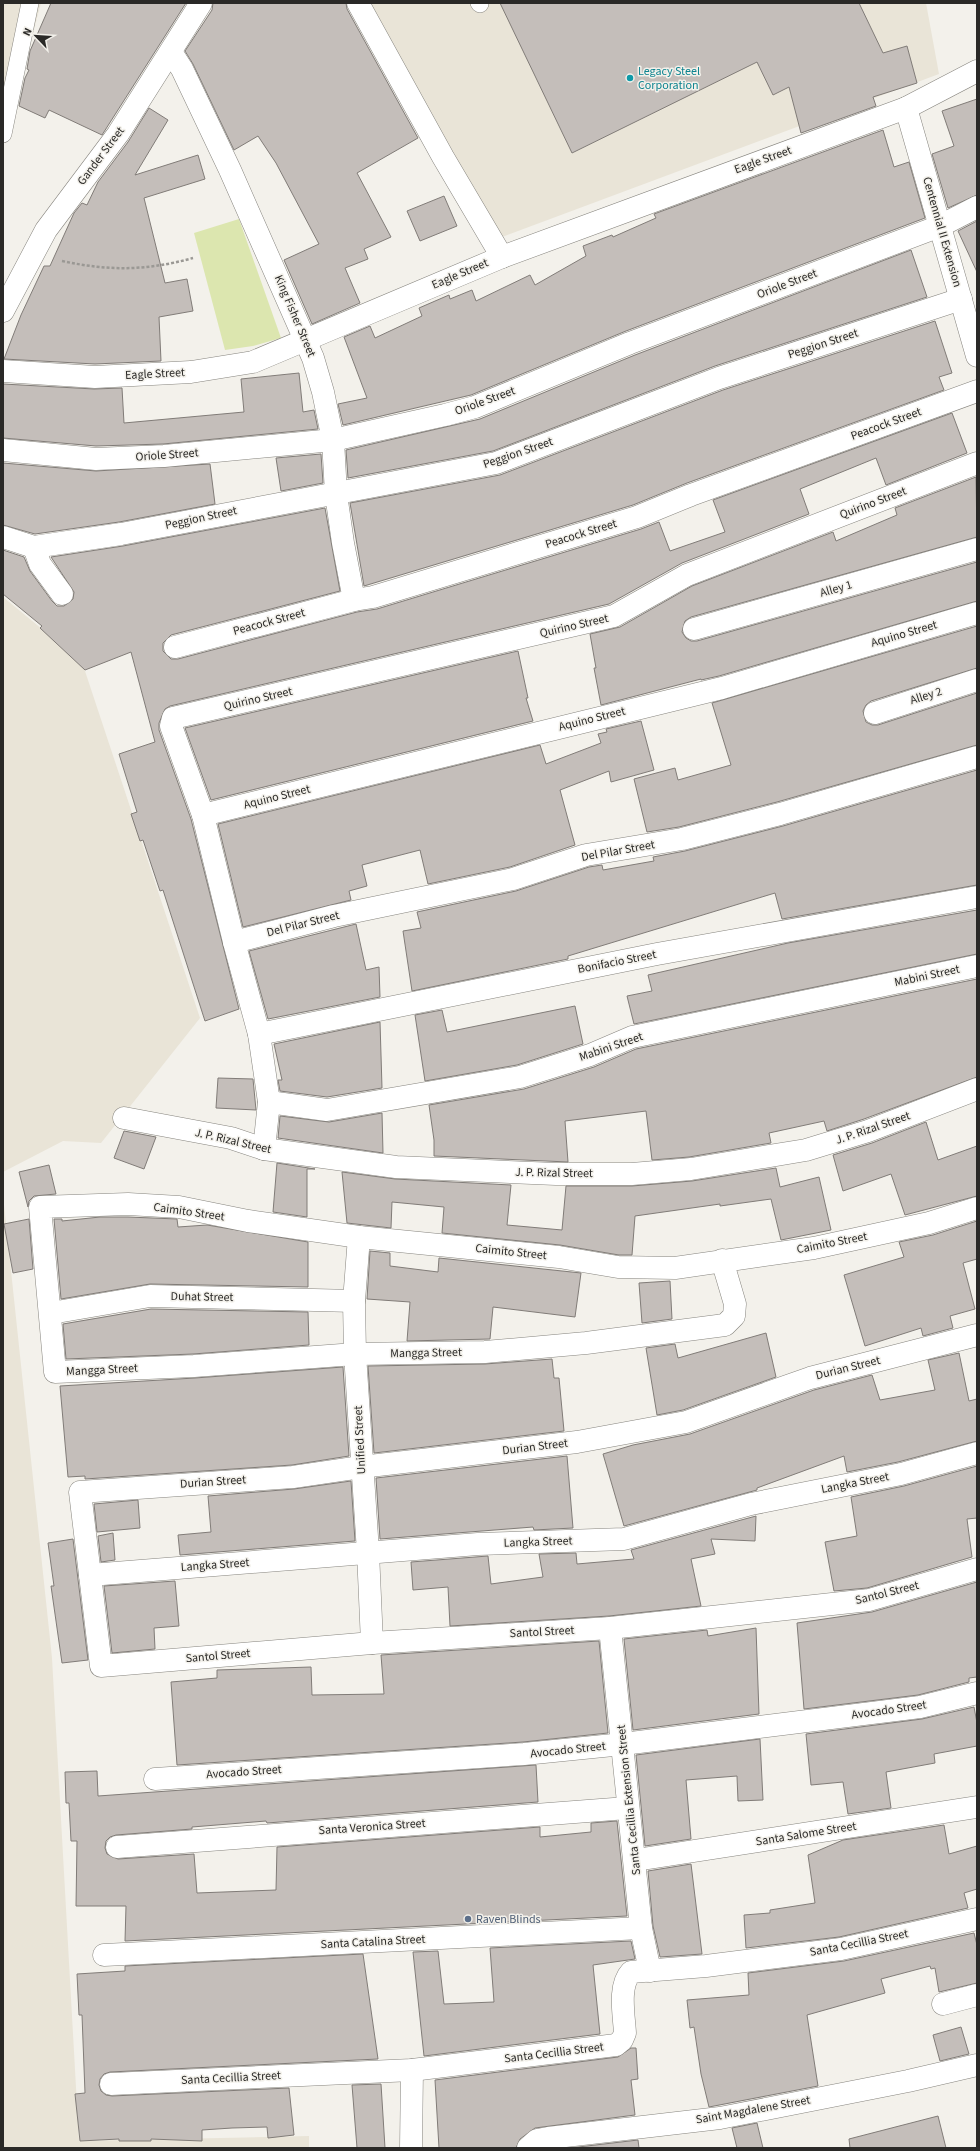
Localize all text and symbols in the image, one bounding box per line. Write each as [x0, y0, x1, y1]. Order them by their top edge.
north arrow [16, 16, 56, 56]
text: N [19, 25, 36, 38]
place label: Legacy Steel Corporation [638, 63, 700, 94]
marker: Legacy Steel Corporation [625, 73, 635, 83]
street label: Gander Street [73, 123, 129, 189]
street label: Eagle Street [732, 142, 794, 178]
street label: Centennial II Extension [918, 175, 966, 289]
street label: Eagle Street [429, 254, 491, 294]
street label: Oriole Street [755, 265, 819, 303]
street label: King Fisher Street [270, 272, 320, 360]
street label: Peggion Street [786, 325, 860, 363]
street label: Eagle Street [125, 364, 185, 384]
street label: Oriole Street [452, 382, 518, 420]
street label: Peacock Street [848, 403, 924, 445]
street label: Peggion Street [481, 433, 555, 473]
street label: Oriole Street [135, 444, 199, 466]
street label: Quirino Street [837, 483, 909, 523]
street label: Peggion Street [164, 502, 238, 534]
street label: Peacock Street [543, 515, 619, 553]
street label: Alley 1 [818, 576, 854, 602]
street label: Peacock Street [231, 604, 307, 640]
street label: Quirino Street [538, 610, 610, 642]
street label: Aquino Street [869, 616, 939, 652]
street label: Quirino Street [222, 683, 294, 715]
street label: Alley 2 [908, 683, 944, 709]
street label: Aquino Street [557, 703, 627, 735]
street label: Aquino Street [242, 781, 312, 813]
street label: Del Pilar Street [580, 836, 656, 866]
street label: Del Pilar Street [265, 907, 341, 941]
street label: Bonifacio Street [576, 946, 658, 978]
street label: Mabini Street [893, 961, 961, 991]
street label: Mabini Street [577, 1028, 645, 1066]
street label: J. P. Rizal Street [833, 1107, 913, 1149]
street label: J. P. Rizal Street [193, 1124, 273, 1158]
street label: J. P. Rizal Street [515, 1164, 593, 1182]
street label: Caimito Street [152, 1199, 226, 1225]
street label: Caimito Street [795, 1228, 869, 1258]
street label: Caimito Street [474, 1240, 548, 1264]
street label: Duhat Street [170, 1288, 234, 1306]
street label: Mangga Street [390, 1344, 462, 1362]
street label: Durian Street [814, 1352, 882, 1384]
street label: Mangga Street [66, 1360, 138, 1380]
street label: Unified Street [350, 1405, 370, 1475]
street label: Durian Street [501, 1435, 569, 1459]
street label: Langka Street [820, 1468, 890, 1498]
street label: Durian Street [179, 1471, 247, 1493]
street label: Langka Street [503, 1532, 573, 1552]
street label: Langka Street [180, 1554, 250, 1576]
street label: Santol Street [853, 1577, 921, 1609]
street label: Santol Street [509, 1622, 575, 1642]
street label: Santol Street [185, 1645, 251, 1667]
street label: Avocado Street [850, 1696, 928, 1724]
street label: Santa Cecillia Extension Street [613, 1724, 645, 1876]
street label: Avocado Street [530, 1738, 606, 1762]
street label: Avocado Street [206, 1761, 282, 1783]
street label: Santa Veronica Street [318, 1815, 426, 1839]
street label: Santa Salome Street [754, 1818, 858, 1850]
place label: Raven Blinds [476, 1911, 541, 1928]
marker: Raven Blinds [463, 1914, 473, 1924]
street label: Santa Cecillia Street [808, 1925, 910, 1961]
street label: Santa Catalina Street [320, 1931, 426, 1953]
street label: Santa Cecillia Street [503, 2038, 605, 2068]
street label: Santa Cecillia Street [181, 2067, 281, 2089]
street label: Saint Magdalene Street [695, 2092, 811, 2128]

